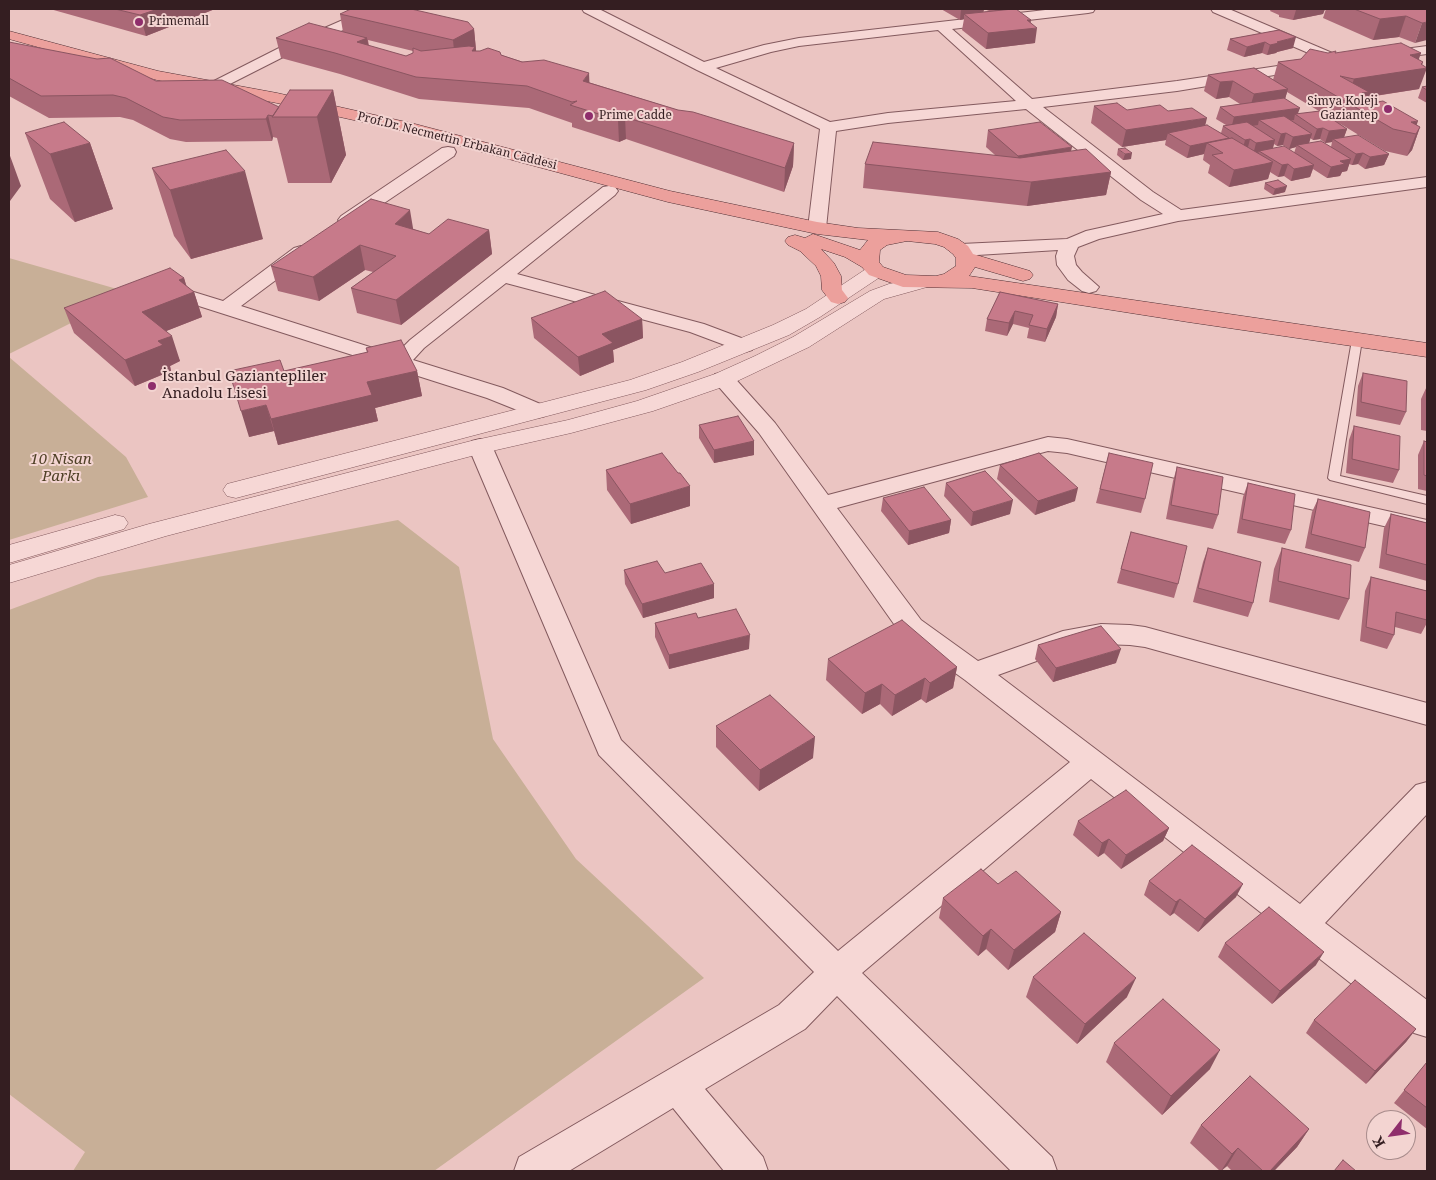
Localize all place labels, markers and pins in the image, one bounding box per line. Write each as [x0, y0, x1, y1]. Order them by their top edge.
place label: Primemall [149, 15, 209, 29]
marker: Primemall [133, 16, 145, 28]
place label: Simya Koleji Gaziantep [1307, 95, 1378, 123]
marker: Simya Koleji Gaziantep [1382, 103, 1394, 115]
place label: Prime Cadde [599, 109, 672, 123]
marker: Prime Cadde [583, 110, 595, 122]
place label: İstanbul Gaziantepliler Anadolu Lisesi [162, 368, 326, 403]
marker: İstanbul Gaziantepliler Anadolu Lisesi [146, 380, 158, 392]

